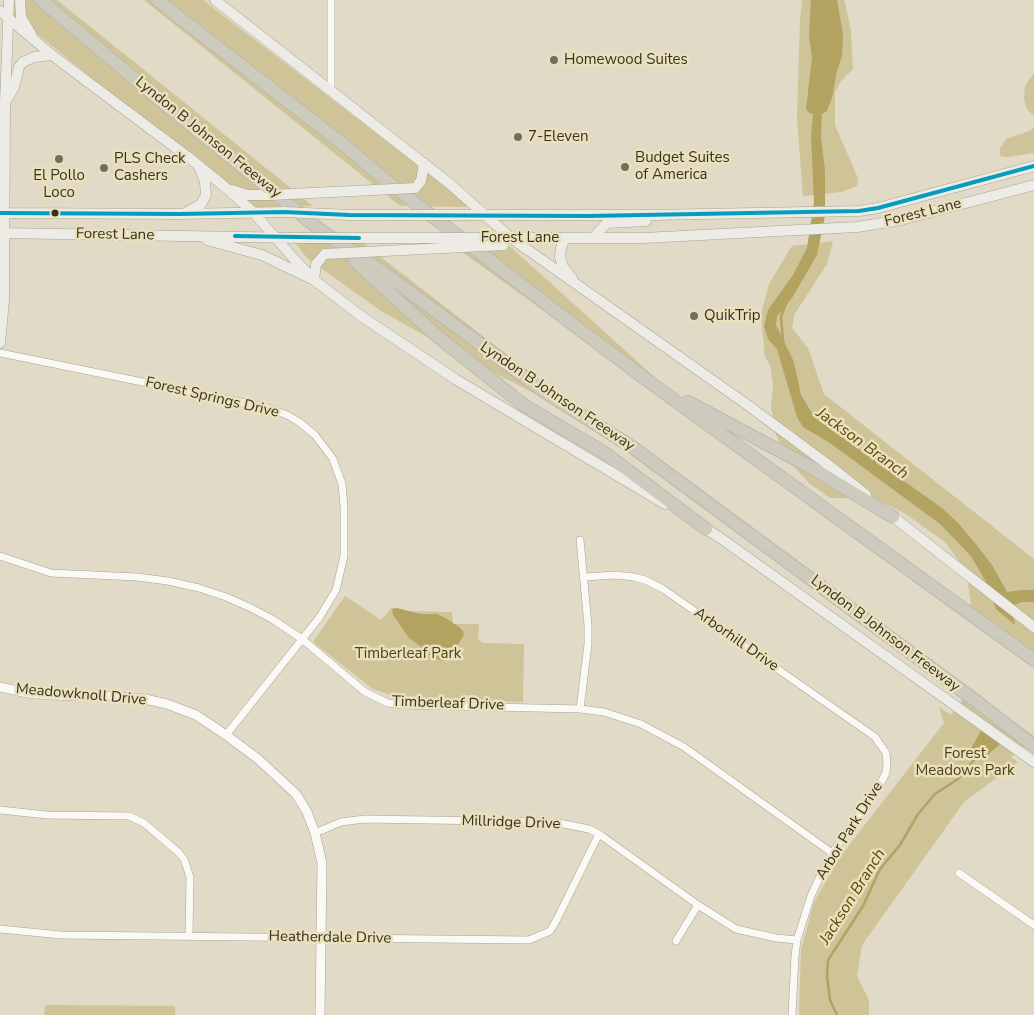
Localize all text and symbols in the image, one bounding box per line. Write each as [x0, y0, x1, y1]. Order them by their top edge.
place label: Homewood Suites [564, 51, 688, 69]
marker: Homewood Suites [548, 54, 560, 66]
street label: Lyndon B Johnson Freeway [131, 74, 285, 202]
place label: 7-Eleven [528, 128, 588, 146]
marker: 7-Eleven [512, 131, 524, 143]
place label: Budget Suites of America [635, 149, 730, 184]
place label: PLS Check Cashers [114, 150, 185, 185]
marker: El Pollo Loco [53, 153, 65, 165]
marker: Budget Suites of America [619, 161, 631, 173]
marker: PLS Check Cashers [98, 162, 110, 174]
place label: El Pollo Loco [33, 167, 85, 202]
street label: Forest Lane [883, 195, 963, 231]
unlabelled marker [50, 208, 60, 218]
street label: Forest Lane [76, 225, 154, 245]
street label: Forest Lane [481, 229, 559, 247]
place label: QuikTrip [704, 307, 760, 325]
marker: QuikTrip [688, 310, 700, 322]
street label: Lyndon B Johnson Freeway [476, 338, 638, 456]
street label: Forest Springs Drive [143, 374, 281, 422]
water label: Jackson Branch [812, 404, 912, 484]
street label: Lyndon B Johnson Freeway [807, 572, 963, 696]
street label: Arborhill Drive [690, 604, 782, 676]
park label: Timberleaf Park [355, 645, 461, 663]
street label: Meadowknoll Drive [15, 680, 147, 710]
street label: Timberleaf Drive [392, 693, 504, 715]
park label: Forest Meadows Park [915, 745, 1015, 780]
street label: Arbor Park Drive [813, 779, 887, 883]
street label: Millridge Drive [461, 812, 561, 834]
water label: Jackson Branch [816, 846, 890, 948]
street label: Heatherdale Drive [268, 928, 392, 948]

